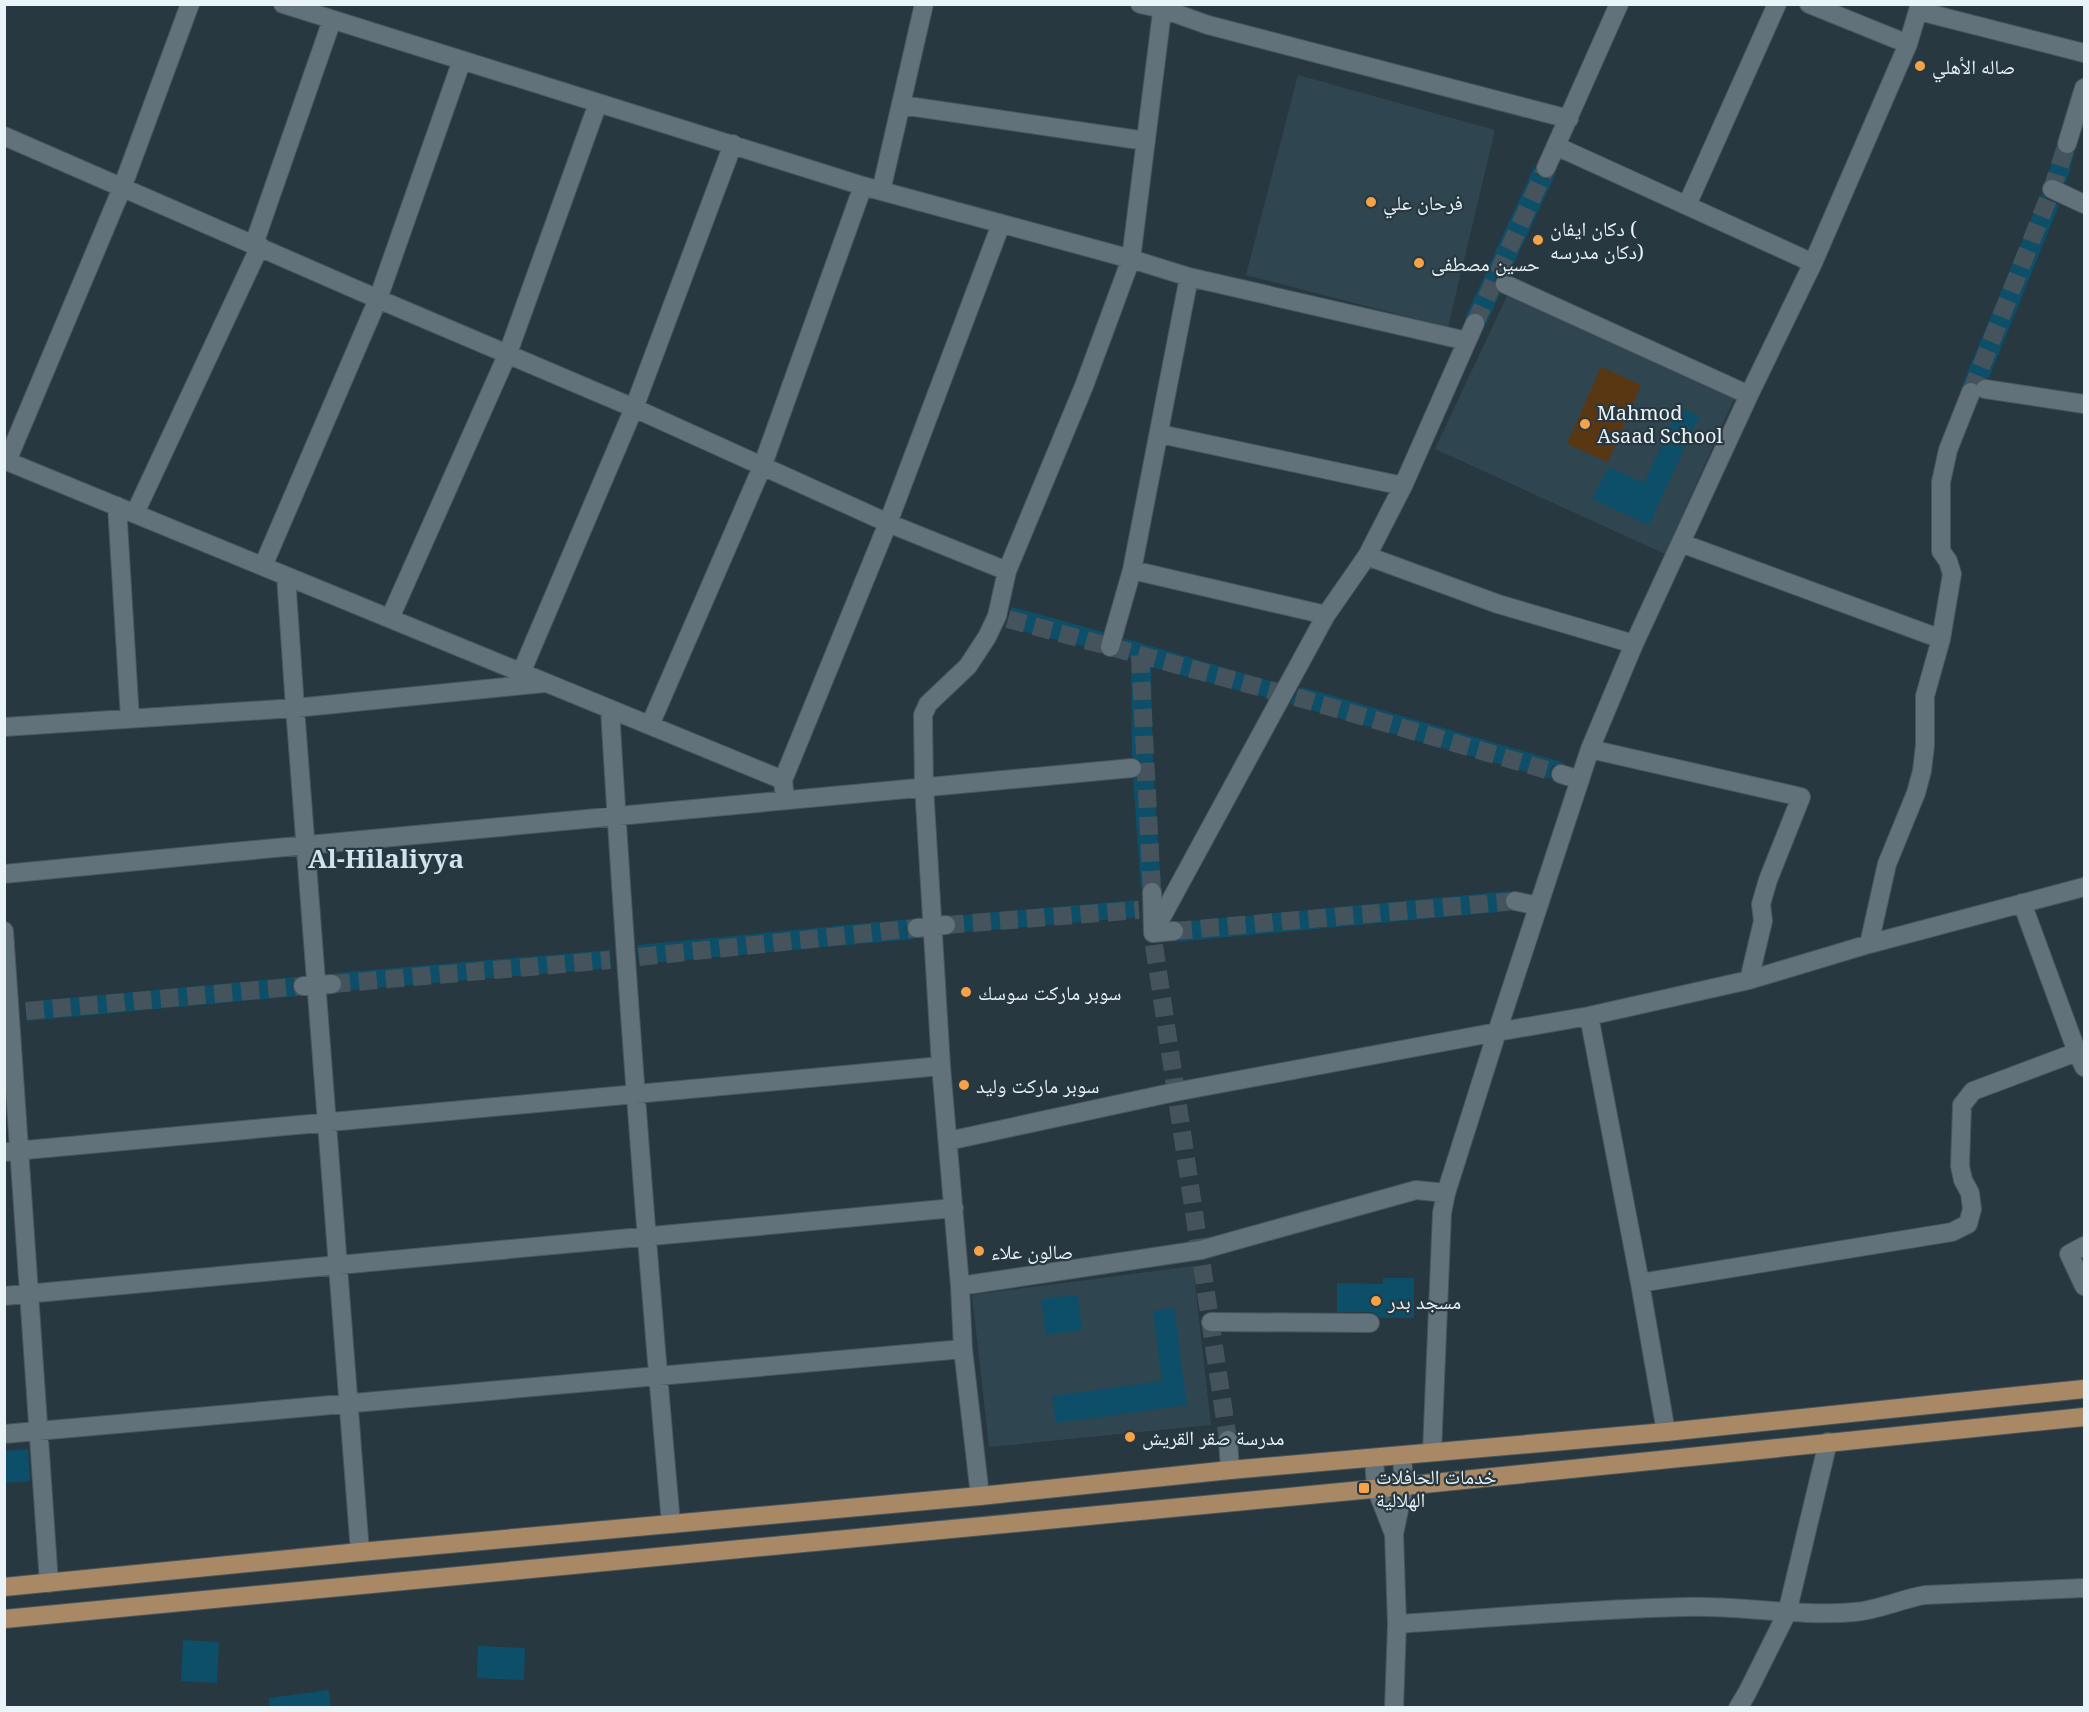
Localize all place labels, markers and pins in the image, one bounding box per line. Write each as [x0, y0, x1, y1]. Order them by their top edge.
place label: صاله الأهلي [1932, 53, 2015, 83]
marker: صاله الأهلي [1913, 59, 1927, 73]
place label: فرحان علي [1383, 189, 1463, 219]
marker: فرحان علي [1364, 195, 1378, 209]
place label: دكان ايفان ( دكان مدرسه) [1550, 215, 1644, 265]
marker: دكان ايفان ( دكان مدرسه) [1531, 233, 1545, 247]
place label: حسين مصطفى [1431, 250, 1540, 277]
marker: حسين مصطفى [1412, 256, 1426, 270]
place label: Mahmod Asaad School [1597, 399, 1723, 449]
marker: Mahmod Asaad School [1578, 417, 1592, 431]
place label: سوبر ماركت سوسك [978, 979, 1121, 1006]
marker: سوبر ماركت سوسك [959, 985, 973, 999]
place label: سوبر ماركت وليد [976, 1072, 1099, 1099]
marker: سوبر ماركت وليد [957, 1078, 971, 1092]
place label: صالون علاء [991, 1238, 1073, 1265]
marker: صالون علاء [972, 1244, 986, 1258]
place label: مسجد بدر [1387, 1288, 1461, 1315]
marker: مسجد بدر [1369, 1294, 1383, 1308]
place label: مدرسة صقر القريش [1142, 1424, 1284, 1451]
marker: مدرسة صقر القريش [1123, 1430, 1137, 1444]
place label: خدمات الحافلات الهلالية [1376, 1463, 1497, 1513]
marker: خدمات الحافلات الهلالية [1357, 1481, 1371, 1495]

